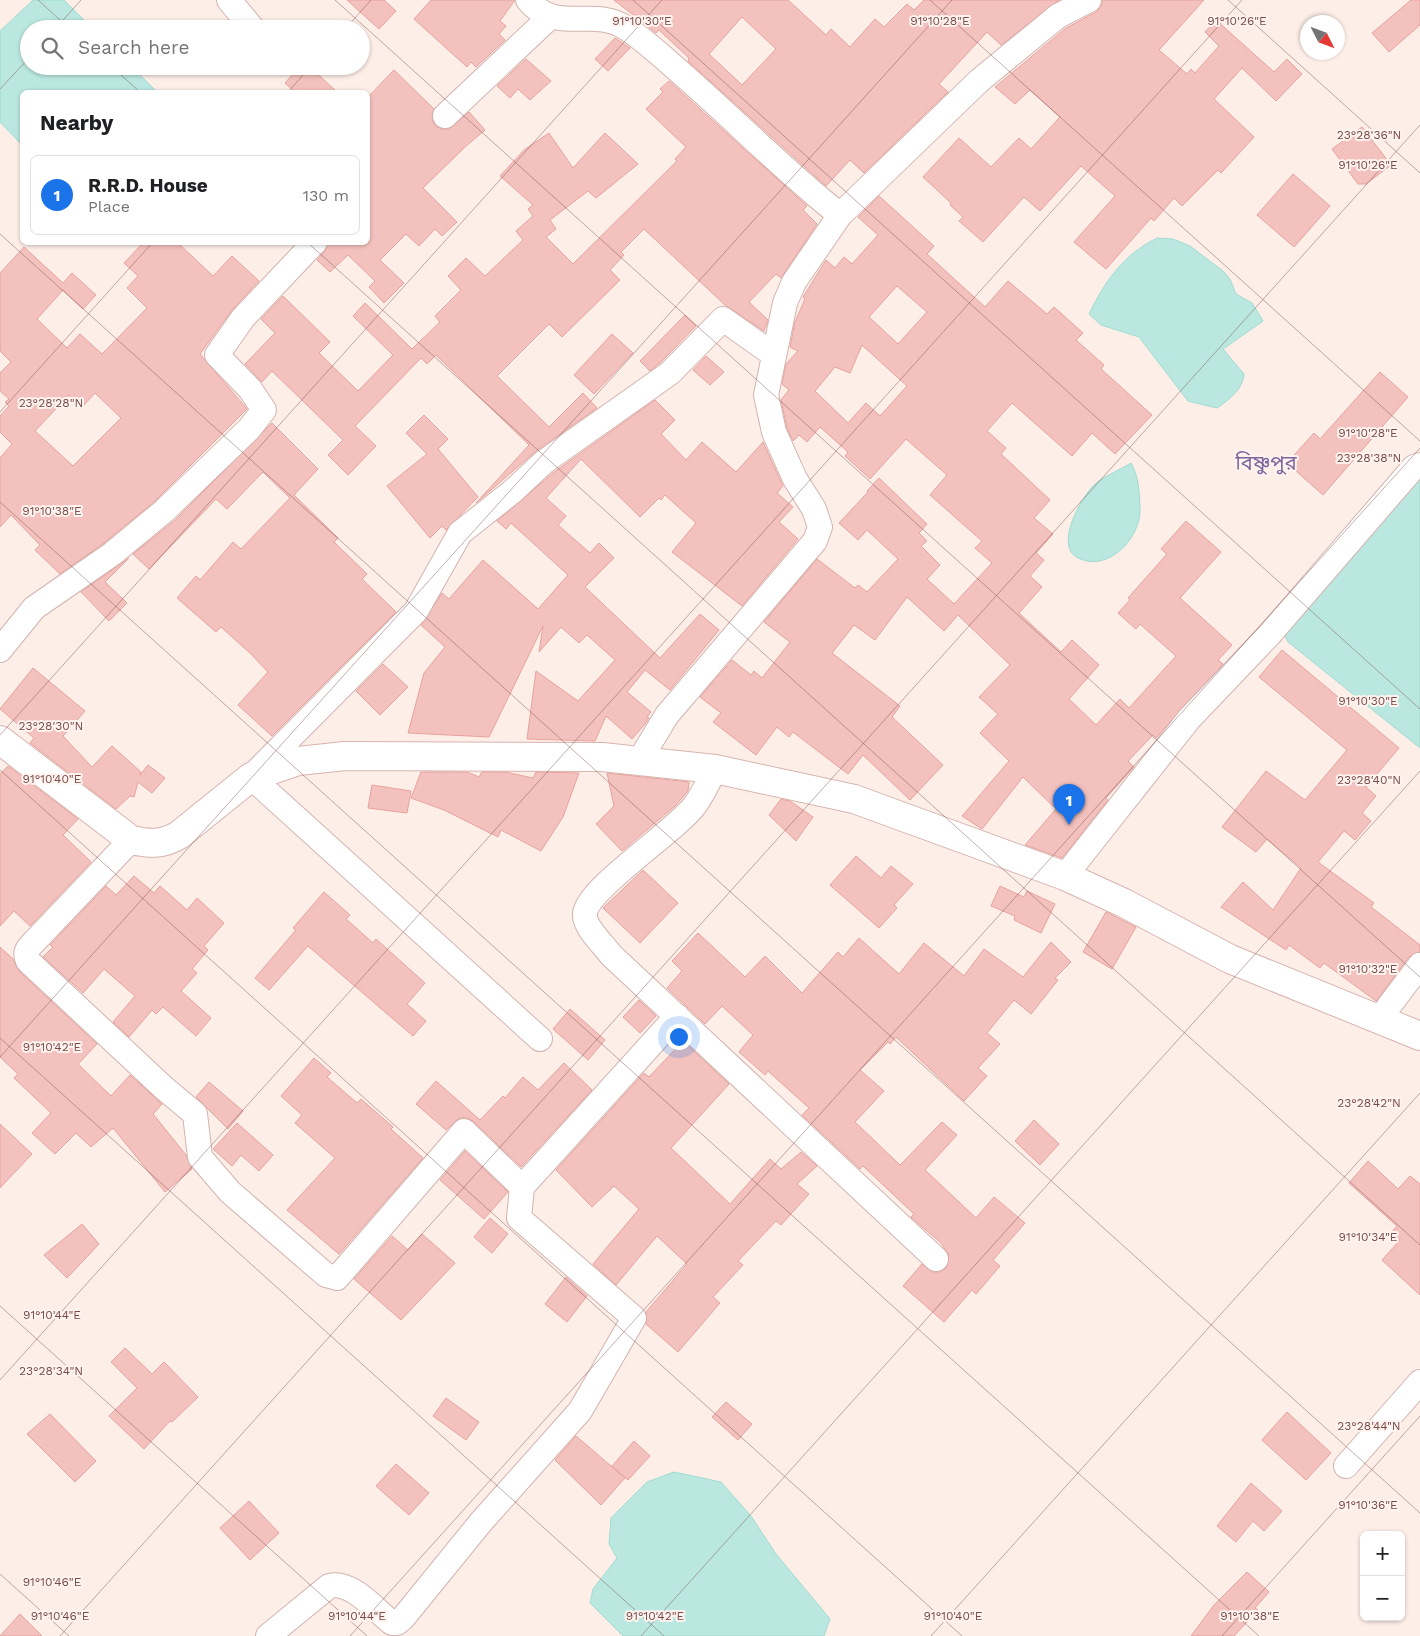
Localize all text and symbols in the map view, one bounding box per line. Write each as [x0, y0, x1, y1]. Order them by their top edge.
text: 91°10'30"E [612, 14, 672, 28]
text: 91°10'28"E [910, 14, 970, 28]
text: 91°10'26"E [1207, 14, 1267, 28]
north arrow [1300, 15, 1345, 60]
search box [20, 20, 370, 75]
icon: search [38, 34, 66, 62]
text: Search here [78, 36, 189, 59]
text: Nearby [40, 110, 113, 135]
text: 23°28'36"N [1337, 128, 1401, 142]
text: 91°10'26"E [1338, 158, 1398, 172]
text: R.R.D. House [88, 174, 208, 197]
text: 1 [54, 186, 60, 205]
text: 130 m [303, 186, 349, 205]
text: Place [88, 197, 130, 216]
text: 23°28'28"N [19, 396, 83, 410]
text: 91°10'28"E [1338, 426, 1398, 440]
district label: বিষ্ণুপুর [1234, 451, 1298, 475]
text: 23°28'38"N [1337, 451, 1401, 465]
text: 91°10'38"E [22, 504, 82, 518]
text: 91°10'30"E [1338, 694, 1398, 708]
text: 23°28'30"N [19, 719, 83, 733]
text: 91°10'40"E [23, 772, 82, 786]
text: 23°28'40"N [1337, 773, 1401, 787]
pin: 1 [1053, 784, 1085, 825]
text: 91°10'32"E [1338, 962, 1398, 976]
your location [666, 1024, 692, 1050]
text: 91°10'42"E [23, 1040, 81, 1054]
text: 23°28'42"N [1337, 1096, 1401, 1110]
text: 91°10'34"E [1339, 1230, 1398, 1244]
text: 91°10'44"E [23, 1308, 81, 1322]
text: 23°28'34"N [19, 1364, 83, 1378]
text: 23°28'44"N [1337, 1419, 1401, 1433]
text: 91°10'36"E [1338, 1498, 1398, 1512]
map controls [1360, 1531, 1405, 1621]
button: + [1360, 1531, 1405, 1576]
text: 91°10'46"E [23, 1575, 82, 1589]
button: − [1360, 1576, 1405, 1621]
text: 91°10'46"E [31, 1609, 90, 1623]
text: 91°10'44"E [328, 1609, 386, 1623]
text: 91°10'42"E [626, 1609, 684, 1623]
text: 91°10'40"E [924, 1609, 983, 1623]
text: 91°10'38"E [1220, 1609, 1280, 1623]

